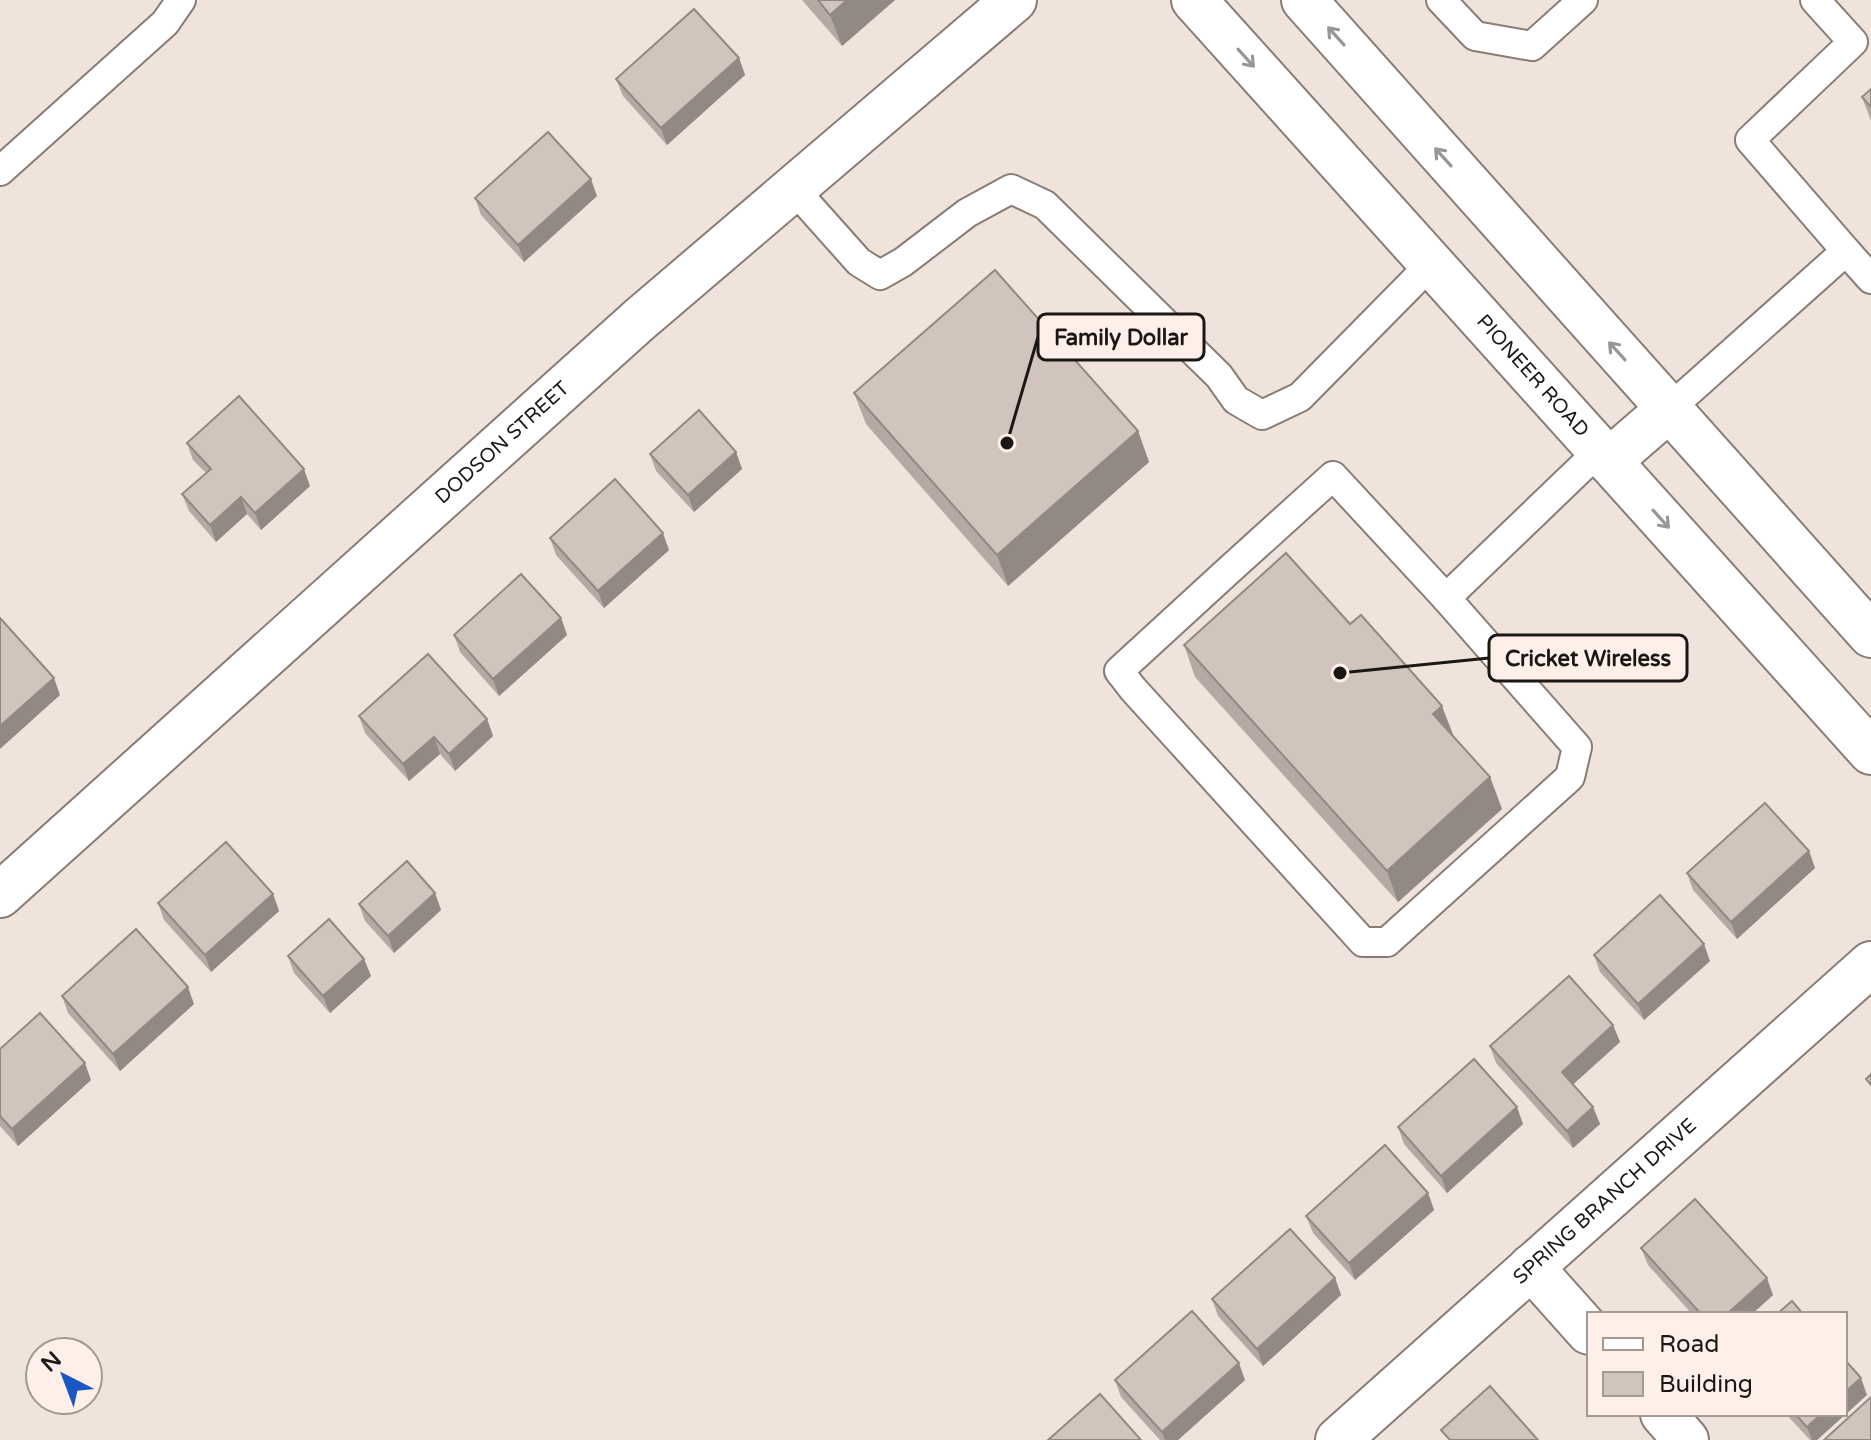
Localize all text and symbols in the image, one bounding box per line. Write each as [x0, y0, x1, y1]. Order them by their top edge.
one-way arrow [1327, 27, 1345, 47]
one-way arrow [1237, 47, 1255, 67]
one-way arrow [1435, 147, 1453, 167]
street label: PIONEER ROAD [1471, 310, 1594, 442]
callout: Family Dollar [1038, 314, 1204, 360]
text: Family Dollar [1054, 325, 1189, 351]
one-way arrow [1608, 341, 1626, 361]
street label: DODSON STREET [431, 376, 574, 509]
one-way arrow [1652, 508, 1670, 528]
callout: Cricket Wireless [1489, 635, 1687, 681]
text: Cricket Wireless [1505, 646, 1672, 672]
street label: SPRING BRANCH DRIVE [1509, 1114, 1701, 1289]
legend [1587, 1312, 1847, 1416]
text: Road [1659, 1330, 1719, 1359]
north arrow [24, 1336, 104, 1416]
text: N [36, 1346, 67, 1377]
text: Building [1659, 1370, 1753, 1399]

